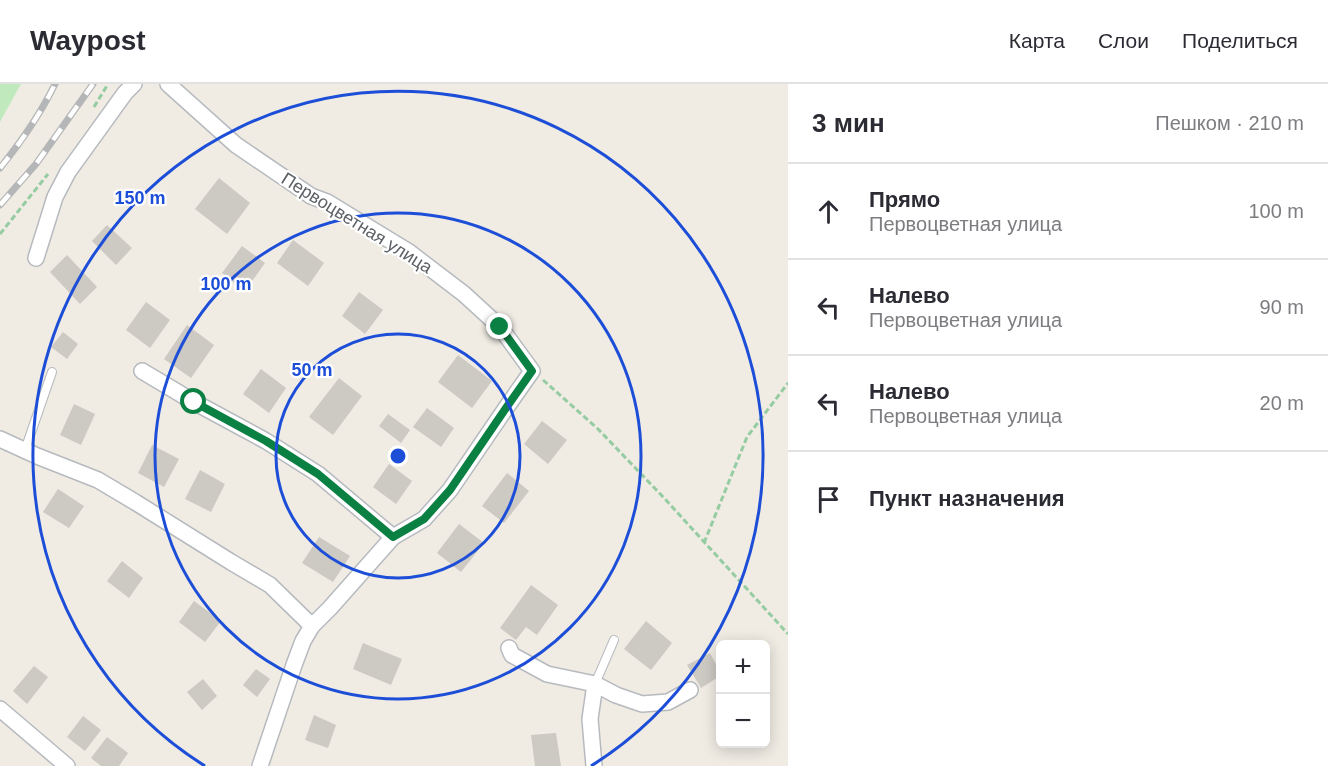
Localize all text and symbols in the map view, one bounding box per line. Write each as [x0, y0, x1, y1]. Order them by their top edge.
text: Waypost [30, 25, 146, 56]
text: Карта [1009, 29, 1065, 52]
text: Слои [1098, 29, 1149, 52]
text: Поделиться [1182, 29, 1298, 52]
text: 3 мин [812, 108, 885, 138]
text: Пешком · 210 m [1155, 112, 1304, 134]
street label: Первоцветная улица [278, 168, 437, 278]
text: Прямо [869, 187, 940, 212]
text: 150 m [114, 188, 166, 208]
icon: ahead [812, 195, 845, 228]
text: 100 m [1248, 200, 1304, 222]
text: Первоцветная улица [869, 213, 1062, 235]
text: 100 m [200, 274, 252, 294]
text: Налево [869, 283, 950, 308]
icon: left [812, 291, 845, 324]
text: 90 m [1260, 296, 1304, 318]
text: Первоцветная улица [869, 309, 1062, 331]
route end [486, 313, 512, 339]
text: 50 m [291, 360, 333, 380]
text: Налево [869, 379, 950, 404]
icon: left [812, 387, 845, 420]
route start [180, 388, 206, 414]
text: 20 m [1260, 392, 1304, 414]
text: Первоцветная улица [869, 405, 1062, 427]
centre of rings [388, 446, 408, 466]
icon: arrive [812, 483, 845, 516]
text: Пункт назначения [869, 486, 1065, 511]
map controls [716, 640, 770, 748]
button: + [716, 640, 770, 694]
button: − [716, 694, 770, 748]

